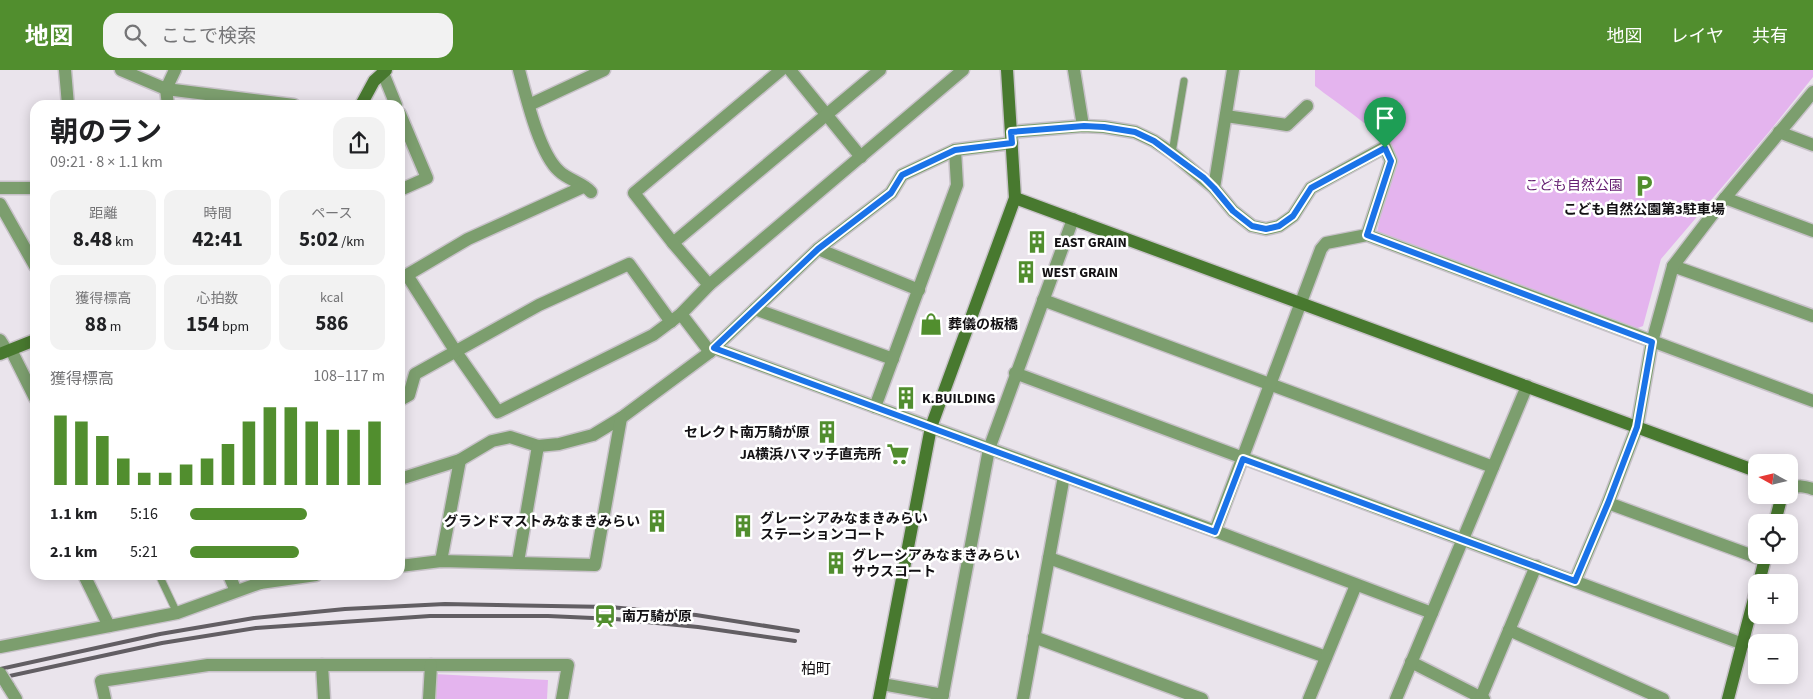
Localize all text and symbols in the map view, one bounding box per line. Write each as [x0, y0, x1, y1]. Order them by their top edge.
search box [103, 13, 453, 58]
text: 地図 [25, 19, 73, 54]
icon: search [121, 21, 149, 49]
text: ここで検索 [161, 23, 256, 50]
text: 地図 [1607, 24, 1643, 49]
text: レイヤ [1671, 24, 1724, 49]
text: 共有 [1752, 24, 1788, 49]
pin [1364, 97, 1406, 148]
icon: arrive [1371, 104, 1399, 132]
text: 朝のラン [50, 112, 162, 152]
button: share [333, 117, 385, 169]
text: 09:21 · 8 × 1.1 km [50, 151, 163, 173]
parking icon: こども自然公園第3駐車場 [1631, 173, 1657, 199]
park label: こども自然公園 [1525, 176, 1623, 196]
place label: こども自然公園第3駐車場 [1563, 200, 1725, 220]
text: 距離 [89, 204, 117, 224]
text: 時間 [203, 204, 231, 224]
text: ペース [311, 204, 352, 224]
text: 8.48 [73, 224, 112, 254]
text: 42:41 [192, 224, 243, 254]
text: 5:02 [299, 224, 338, 254]
building icon: EAST GRAIN [1024, 229, 1050, 255]
text: km [112, 232, 134, 252]
text: /km [338, 232, 365, 252]
place label: EAST GRAIN [1054, 233, 1127, 253]
building icon: WEST GRAIN [1013, 259, 1039, 285]
place label: WEST GRAIN [1042, 263, 1118, 283]
text: kcal [320, 288, 344, 308]
text: 獲得標高 [75, 289, 131, 309]
text: 心拍数 [196, 289, 238, 309]
text: 586 [315, 308, 348, 338]
text: 88 [85, 309, 107, 339]
text: 154 [186, 309, 219, 339]
shop icon: 葬儀の板橋 [918, 311, 944, 337]
place label: 葬儀の板橋 [948, 315, 1018, 335]
text: m [107, 317, 121, 337]
text: bpm [219, 317, 249, 337]
text: 108–117 m [313, 365, 385, 387]
text: 獲得標高 [50, 368, 114, 390]
building icon: K.BUILDING [893, 385, 919, 411]
place label: K.BUILDING [922, 389, 995, 409]
building icon: セレクト南万騎が原 [814, 419, 840, 445]
place label: セレクト南万騎が原 [684, 423, 810, 443]
supermarket icon: JA横浜ハマッ子直売所 [885, 441, 911, 467]
place label: JA横浜ハマッ子直売所 [740, 445, 881, 465]
north arrow [1748, 454, 1798, 504]
map controls [1748, 454, 1798, 684]
text: 1.1 km [50, 503, 97, 525]
text: 5:16 [130, 503, 158, 525]
building icon: グランドマストみなまきみらい [644, 508, 670, 534]
place label: グレーシアみなまきみらい ステーションコート [760, 509, 928, 545]
place label: グランドマストみなまきみらい [444, 512, 640, 532]
building icon: グレーシアみなまきみらい ステーションコート [730, 513, 756, 539]
button: locate [1748, 514, 1798, 564]
text: 2.1 km [50, 541, 97, 563]
text: 5:21 [130, 541, 158, 563]
place label: グレーシアみなまきみらい サウスコート [852, 546, 1020, 582]
building icon: グレーシアみなまきみらい サウスコート [823, 550, 849, 576]
button: + [1748, 574, 1798, 624]
station icon: 南万騎が原 [592, 603, 618, 629]
place label: 南万騎が原 [622, 607, 692, 627]
button: − [1748, 634, 1798, 684]
district label: 柏町 [801, 659, 831, 680]

